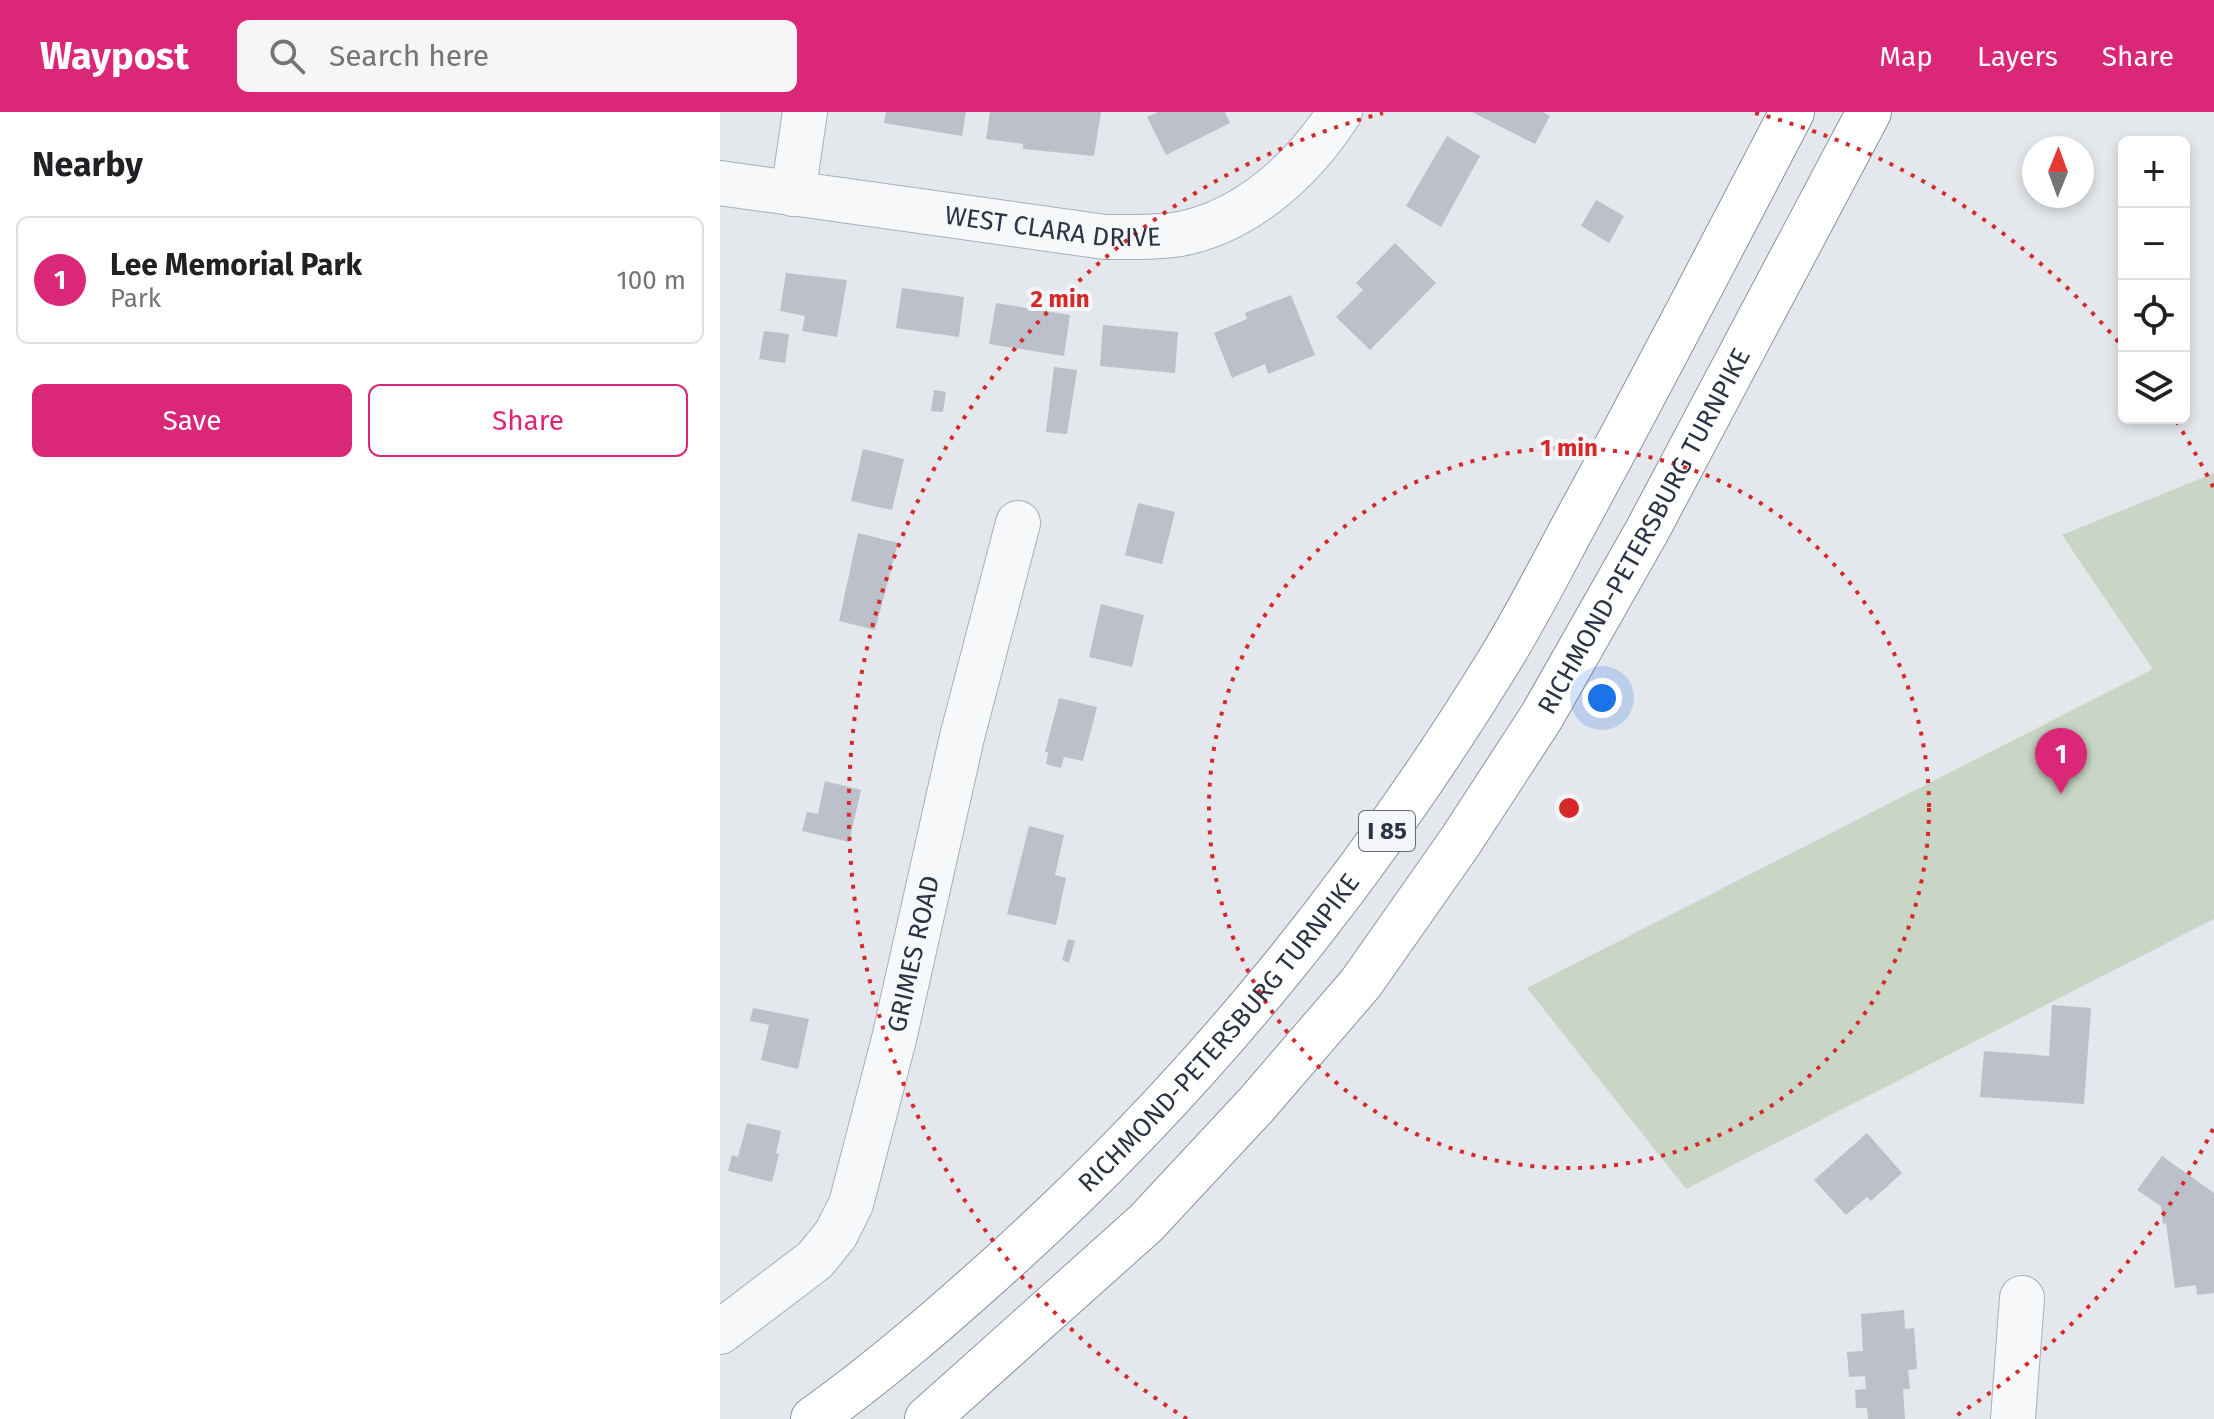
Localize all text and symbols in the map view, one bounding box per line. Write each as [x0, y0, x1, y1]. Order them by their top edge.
search box [237, 20, 797, 92]
text: Waypost [40, 33, 189, 79]
icon: search [265, 34, 309, 78]
text: Search here [329, 38, 489, 74]
text: Map [1879, 40, 1933, 73]
text: Layers [1977, 40, 2058, 73]
text: Share [2102, 40, 2174, 73]
north arrow [2022, 136, 2094, 208]
map controls [2118, 136, 2190, 424]
button: + [2118, 136, 2190, 208]
text: Nearby [32, 144, 143, 185]
street label: WEST CLARA DRIVE [943, 199, 1162, 253]
button: − [2118, 208, 2190, 280]
text: Lee Memorial Park [110, 247, 362, 283]
text: 1 [54, 265, 66, 296]
text: 100 m [617, 265, 686, 296]
button: locate [2118, 280, 2190, 352]
text: Park [110, 283, 161, 314]
text: 2 min [1031, 285, 1090, 313]
street label: RICHMOND-PETERSBURG TURNPIKE [1531, 343, 1757, 719]
button: layers [2118, 352, 2190, 424]
button: Save [32, 384, 352, 457]
button: Share [368, 384, 688, 457]
text: 1 min [1540, 434, 1598, 462]
your location [1582, 678, 1622, 718]
pin: 1 [2035, 728, 2087, 794]
centre of rings [1555, 794, 1583, 822]
road number: I 85 [1359, 811, 1415, 851]
street label: RICHMOND-PETERSBURG TURNPIKE [1072, 867, 1366, 1198]
street label: GRIMES ROAD [881, 873, 946, 1035]

